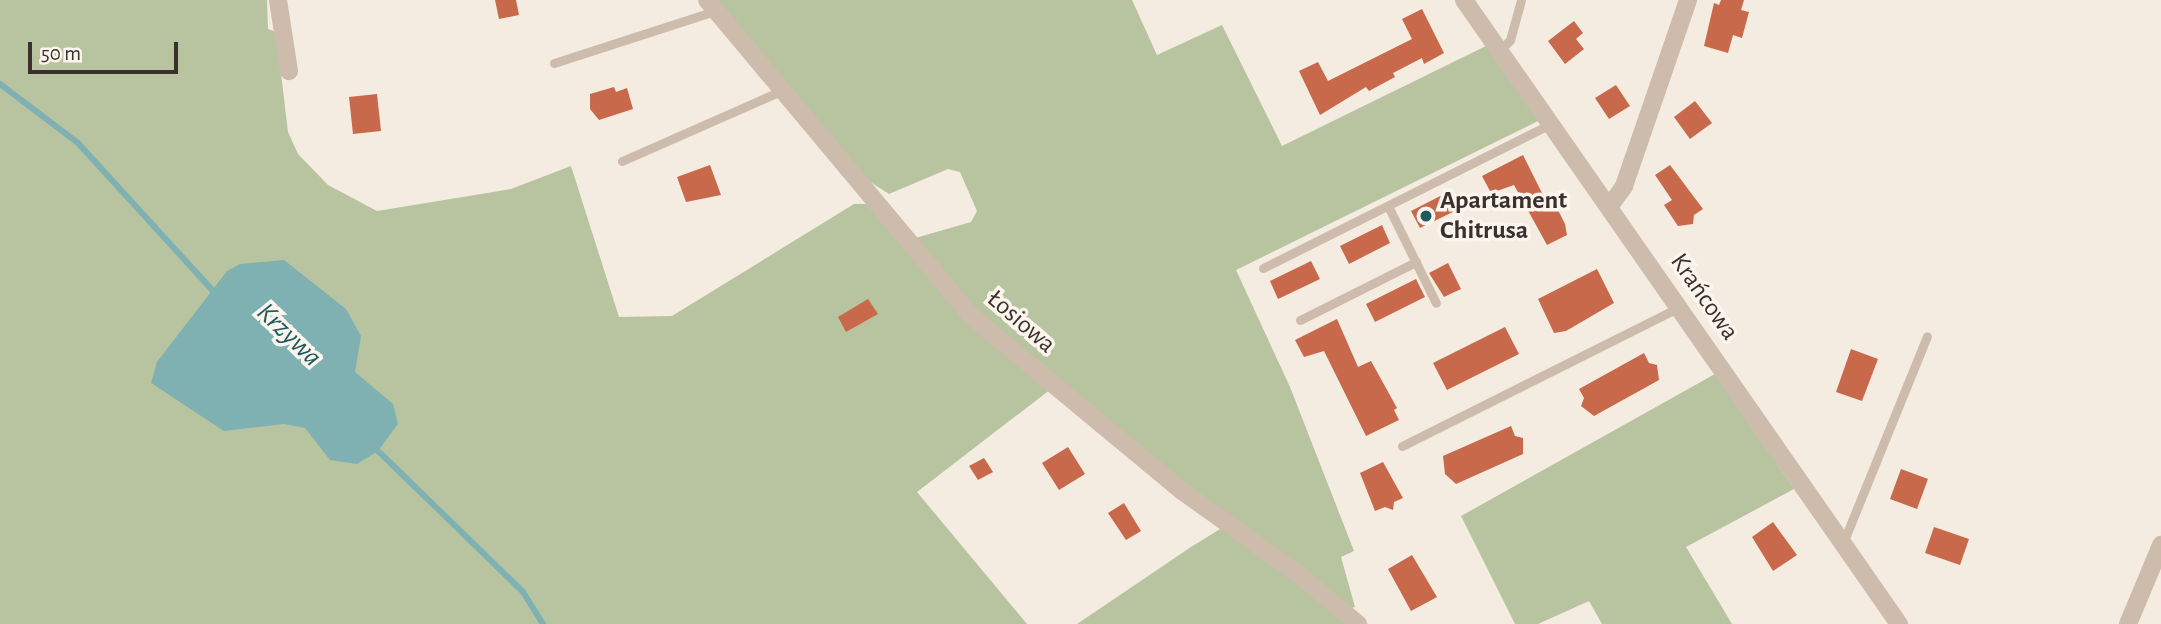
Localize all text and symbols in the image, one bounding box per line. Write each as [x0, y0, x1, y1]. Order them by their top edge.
scale bar [32, 28, 182, 72]
text: 50 m [41, 43, 81, 64]
place label: Apartament Chitrusa [1440, 185, 1567, 246]
marker: Apartament Chitrusa [1418, 208, 1434, 224]
street label: Krańcowa [1663, 248, 1745, 346]
street label: Łosiowa [980, 284, 1062, 360]
water label: Krzywa [249, 296, 329, 374]

